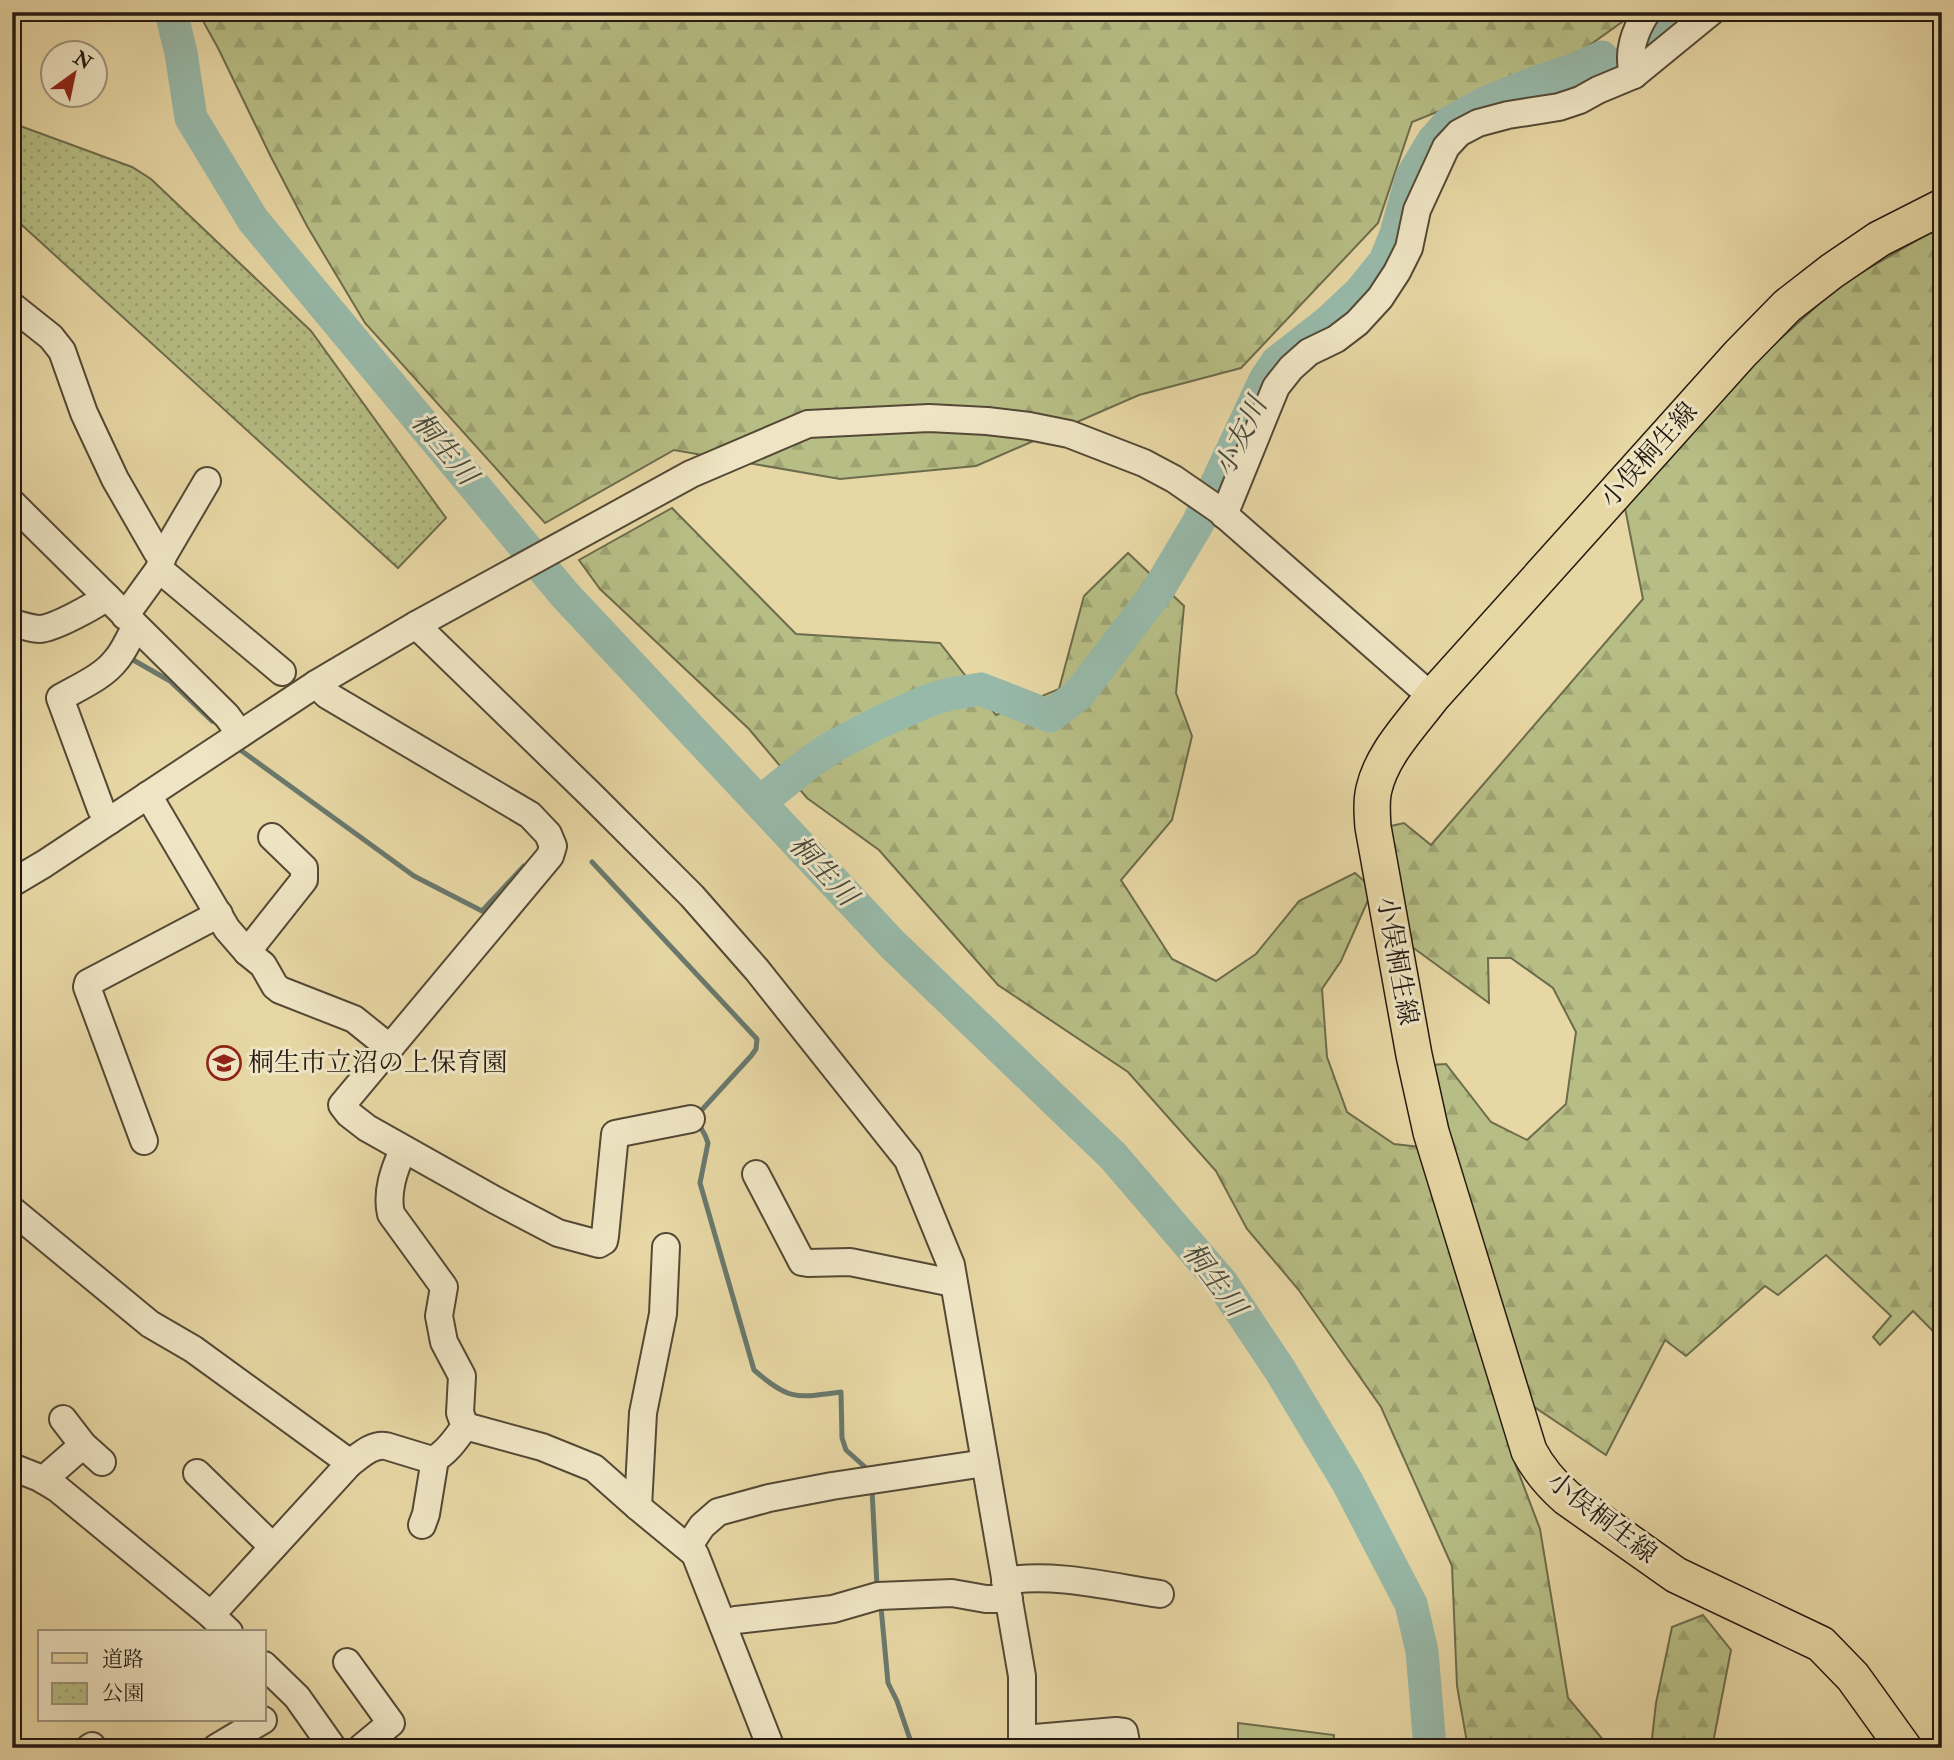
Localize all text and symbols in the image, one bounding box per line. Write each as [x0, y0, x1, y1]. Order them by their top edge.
north arrow [38, 38, 108, 108]
text: N [68, 45, 97, 76]
water label: 小友川 [1207, 389, 1276, 482]
street label: 小俣桐生線 [1594, 396, 1704, 514]
water label: 桐生川 [404, 406, 486, 495]
water label: 桐生川 [782, 828, 866, 916]
street label: 小俣桐生線 [1370, 894, 1424, 1028]
school or university icon: 桐生市立沼の上保育園 [205, 1044, 243, 1082]
place label: 桐生市立沼の上保育園 [248, 1047, 508, 1079]
water label: 桐生川 [1175, 1236, 1255, 1326]
street label: 小俣桐生線 [1541, 1465, 1663, 1571]
legend [38, 1630, 266, 1722]
text: 道路 [102, 1646, 144, 1673]
text: 公園 [102, 1680, 144, 1707]

